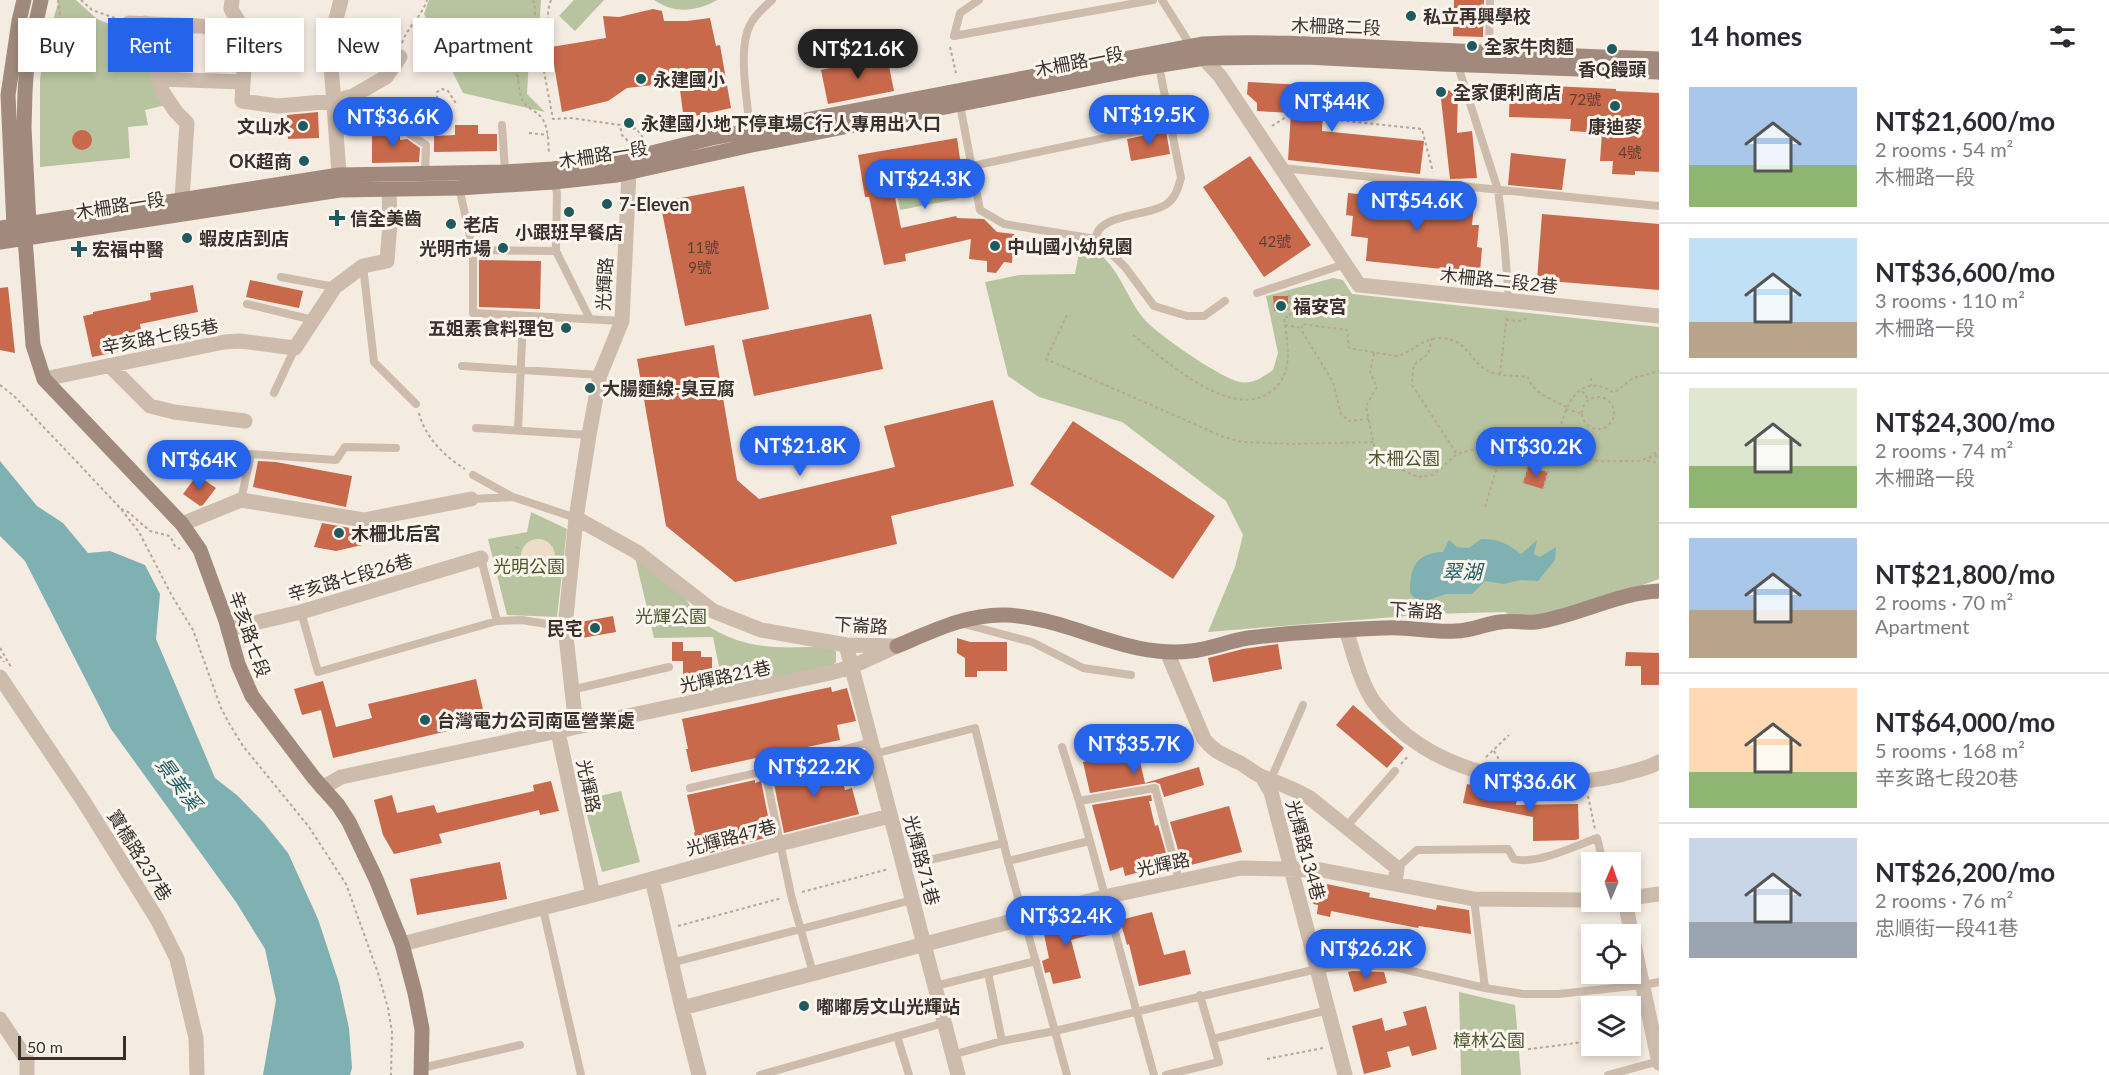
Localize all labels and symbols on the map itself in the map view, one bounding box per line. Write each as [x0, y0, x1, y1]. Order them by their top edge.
place label: 私立再興學校 [1423, 5, 1531, 27]
marker: 私立再興學校 [1404, 9, 1418, 23]
street label: 木柵路二段 [1291, 13, 1381, 39]
pin: NT$21.6K [796, 29, 920, 80]
place label: 全家牛肉麵 [1484, 35, 1574, 57]
marker: 全家牛肉麵 [1465, 39, 1479, 53]
street label: 木柵路一段 [1033, 42, 1125, 80]
marker: 香Q饅頭 [1605, 42, 1619, 56]
place label: 香Q饅頭 [1578, 58, 1646, 80]
place label: 永建國小 [653, 68, 725, 90]
marker: 永建國小 [634, 72, 648, 86]
place label: 全家便利商店 [1453, 81, 1561, 103]
pin: NT$44K [1283, 82, 1381, 133]
marker: 全家便利商店 [1434, 85, 1448, 99]
house number: 72號 [1569, 90, 1601, 108]
pin: NT$19.5K [1087, 95, 1211, 146]
pin: NT$36.6K [331, 97, 455, 148]
marker: 康迪麥 [1608, 99, 1622, 113]
place label: 永建國小地下停車場C行人專用出入口 [641, 112, 941, 134]
place label: 文山水 [237, 115, 291, 137]
place label: 康迪麥 [1588, 115, 1642, 137]
marker: 永建國小地下停車場C行人專用出入口 [622, 116, 636, 130]
marker: 文山水 [296, 119, 310, 133]
street label: 木柵路一段 [557, 136, 649, 172]
house number: 4號 [1618, 143, 1642, 161]
place label: OK超商 [229, 150, 292, 172]
marker: OK超商 [297, 154, 311, 168]
pin: NT$24.3K [863, 159, 987, 210]
pin: NT$54.6K [1355, 181, 1479, 232]
street label: 木柵路一段 [74, 187, 166, 223]
place label: 7-Eleven [619, 193, 689, 215]
marker: 7-Eleven [600, 197, 614, 211]
marker: 小跟班早餐店 [562, 205, 576, 219]
place label: 信全美齒 [350, 207, 422, 229]
marker: 信全美齒 [328, 209, 346, 227]
place label: 老店 [463, 213, 499, 235]
marker: 老店 [444, 217, 458, 231]
place label: 小跟班早餐店 [515, 221, 623, 243]
place label: 蝦皮店到店 [199, 227, 289, 249]
marker: 蝦皮店到店 [180, 231, 194, 245]
house number: 42號 [1259, 232, 1291, 250]
place label: 中山國小幼兒園 [1007, 235, 1133, 257]
place label: 光明市場 [419, 237, 491, 259]
place label: 宏福中醫 [92, 238, 164, 260]
house number: 11號 [687, 238, 719, 256]
marker: 中山國小幼兒園 [988, 239, 1002, 253]
marker: 宏福中醫 [70, 240, 88, 258]
marker: 光明市場 [496, 241, 510, 255]
street label: 光輝路 [592, 256, 616, 312]
house number: 9號 [688, 258, 712, 276]
street label: 木柵路二段2巷 [1439, 263, 1559, 297]
place label: 福安宮 [1293, 295, 1347, 317]
marker: 福安宮 [1274, 299, 1288, 313]
street label: 辛亥路七段5巷 [100, 314, 220, 358]
place label: 五姐素食料理包 [428, 317, 554, 339]
marker: 五姐素食料理包 [559, 321, 573, 335]
place label: 大腸麵線-臭豆腐 [602, 377, 735, 399]
marker: 大腸麵線-臭豆腐 [583, 381, 597, 395]
pin: NT$21.8K [738, 426, 862, 477]
pin: NT$30.2K [1474, 427, 1598, 478]
pin: NT$64K [150, 440, 248, 491]
park label: 木柵公園 [1368, 447, 1440, 469]
place label: 木柵北后宮 [351, 522, 441, 544]
marker: 木柵北后宮 [332, 526, 346, 540]
street label: 辛亥路七段26巷 [285, 549, 415, 605]
park label: 光明公園 [493, 555, 565, 577]
water label: 翠湖 [1442, 559, 1485, 583]
street label: 辛亥路七段 [225, 588, 275, 680]
street label: 下崙路 [1388, 598, 1444, 622]
park label: 光輝公園 [635, 605, 707, 627]
street label: 下崙路 [833, 613, 889, 637]
place label: 民宅 [547, 617, 583, 639]
marker: 民宅 [588, 621, 602, 635]
street label: 光輝路21巷 [677, 656, 773, 696]
place label: 台灣電力公司南區營業處 [437, 709, 635, 731]
marker: 台灣電力公司南區營業處 [418, 713, 432, 727]
pin: NT$35.7K [1072, 724, 1196, 775]
pin: NT$22.2K [752, 747, 876, 798]
water label: 景美溪 [151, 752, 208, 817]
street label: 光輝路 [573, 757, 605, 815]
pin: NT$36.6K [1468, 762, 1592, 813]
street label: 光輝路134巷 [1282, 797, 1330, 903]
street label: 寶橋路237巷 [103, 805, 177, 905]
street label: 光輝路71巷 [899, 812, 945, 908]
street label: 光輝路47巷 [683, 814, 779, 860]
street label: 光輝路 [1134, 848, 1192, 880]
north arrow [1581, 852, 1641, 912]
pin: NT$32.4K [1004, 896, 1128, 947]
pin: NT$26.2K [1304, 929, 1428, 980]
place label: 嘟嘟房文山光輝站 [816, 995, 960, 1017]
marker: 嘟嘟房文山光輝站 [797, 999, 811, 1013]
park label: 樟林公園 [1453, 1029, 1525, 1051]
scale bar [18, 1033, 126, 1060]

